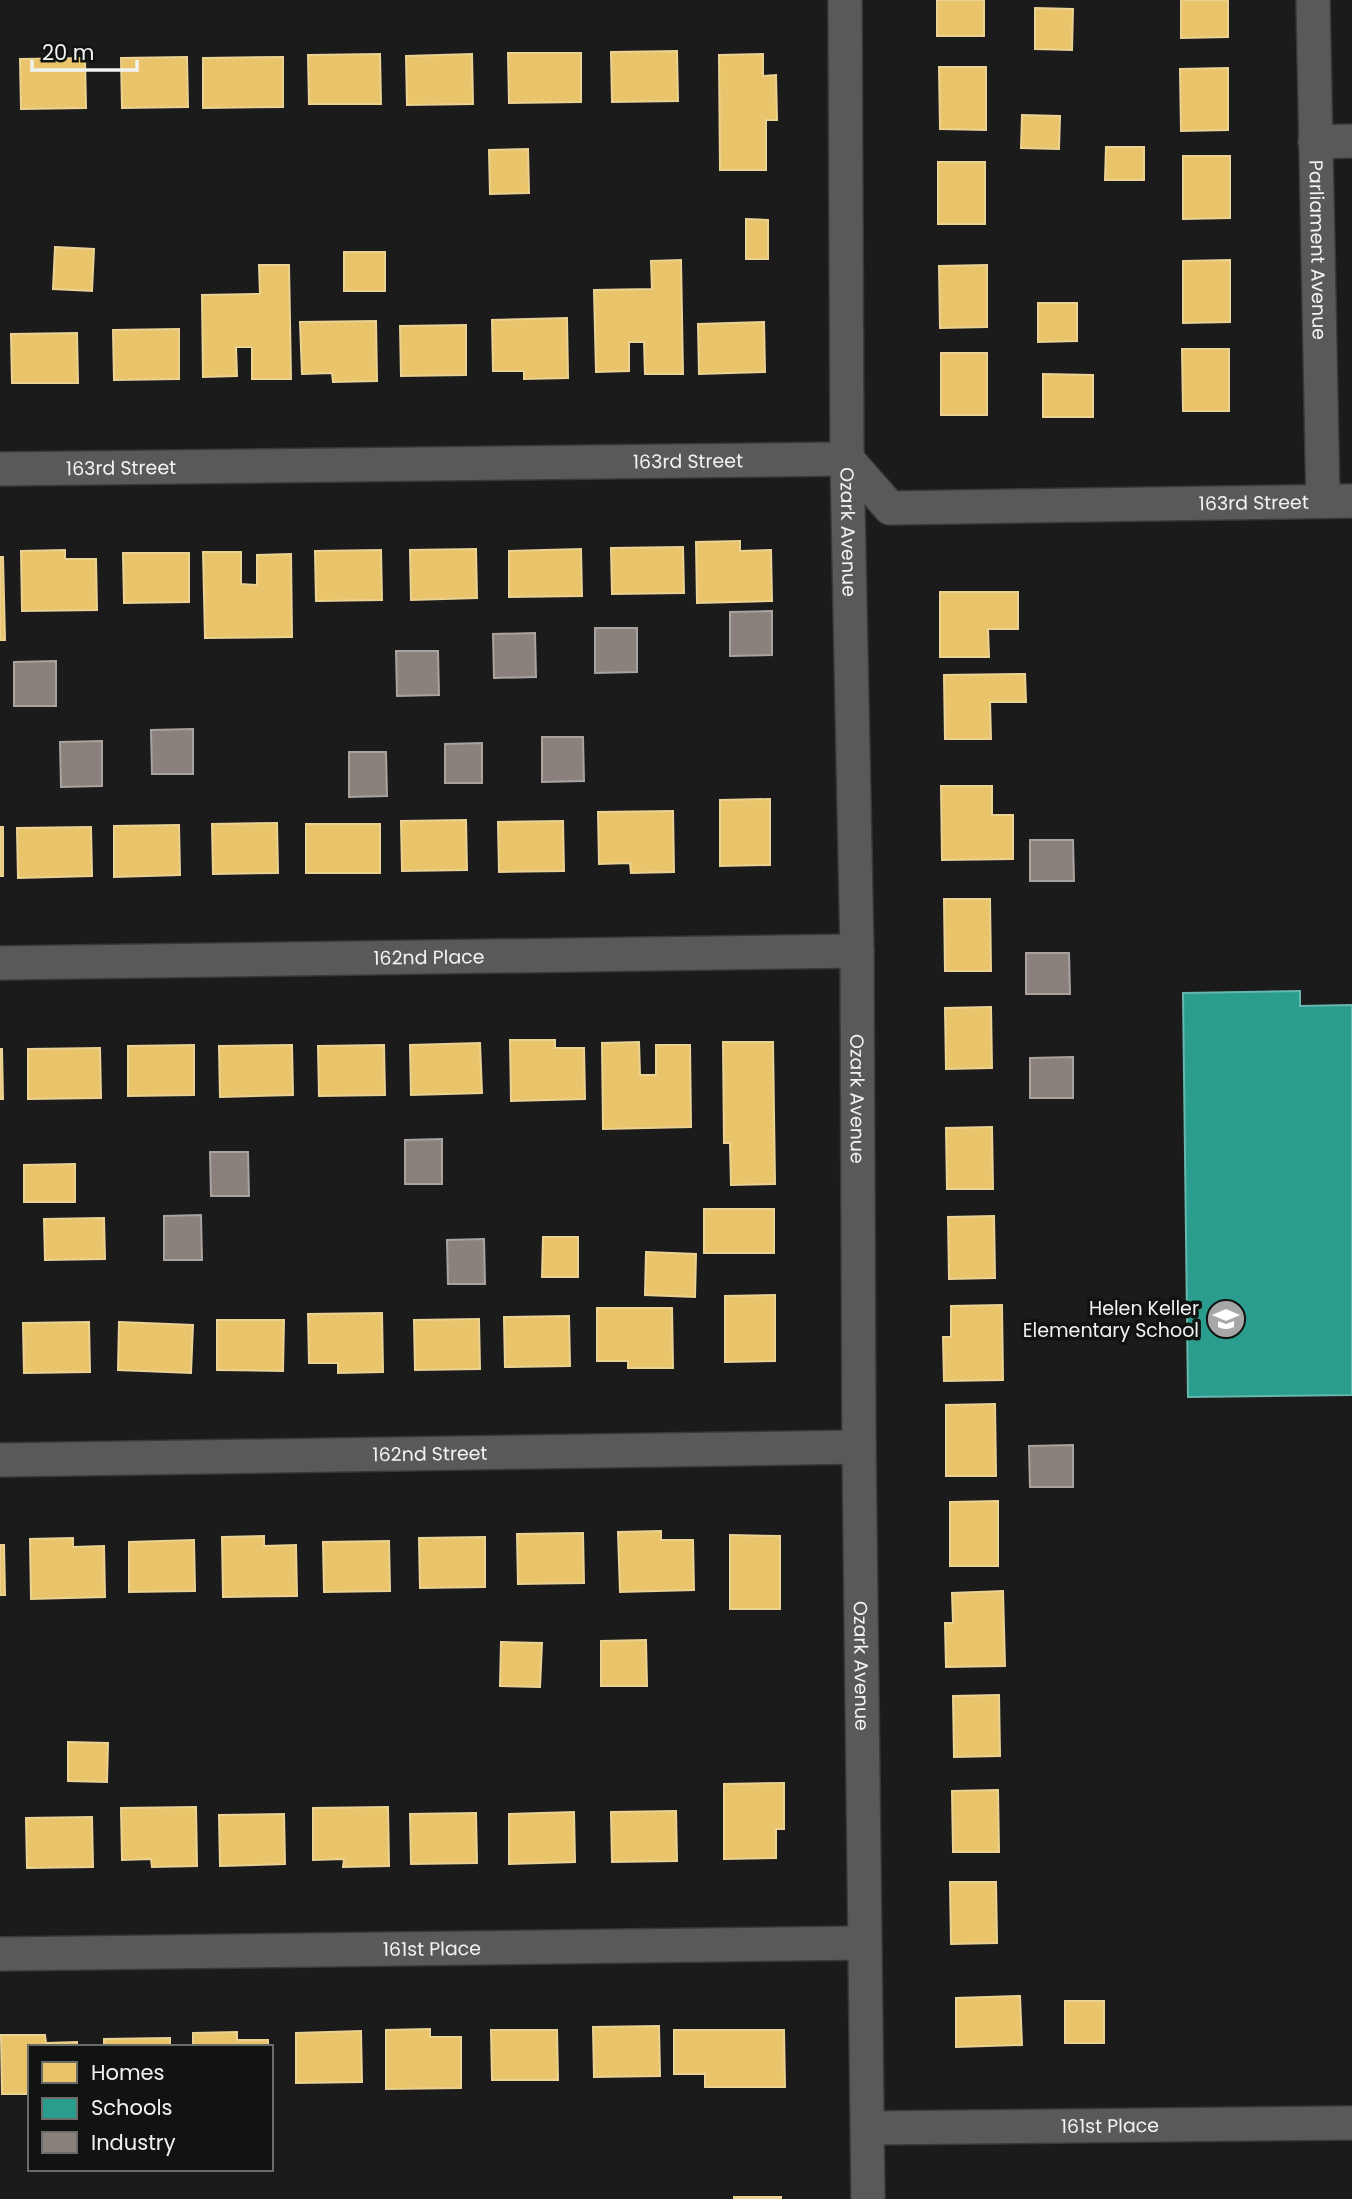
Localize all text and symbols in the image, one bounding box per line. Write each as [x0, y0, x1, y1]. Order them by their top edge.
scale bar [32, 28, 136, 72]
text: 20 m [42, 38, 95, 67]
street label: Parliament Avenue [1302, 160, 1333, 340]
street label: 163rd Street [633, 447, 743, 476]
street label: 163rd Street [66, 454, 176, 482]
street label: Ozark Avenue [833, 467, 863, 597]
street label: 163rd Street [1198, 489, 1309, 517]
street label: 162nd Place [373, 943, 485, 972]
street label: Ozark Avenue [843, 1034, 871, 1164]
place label: Helen Keller Elementary School [1023, 1295, 1199, 1344]
school or university icon: Helen Keller Elementary School [1205, 1298, 1247, 1340]
street label: 162nd Street [372, 1440, 488, 1468]
street label: Ozark Avenue [847, 1601, 875, 1731]
street label: 161st Place [383, 1935, 481, 1963]
legend [28, 2045, 273, 2171]
text: Homes [91, 2058, 165, 2087]
text: Schools [91, 2093, 173, 2122]
street label: 161st Place [1061, 2112, 1159, 2140]
text: Industry [91, 2128, 176, 2157]

